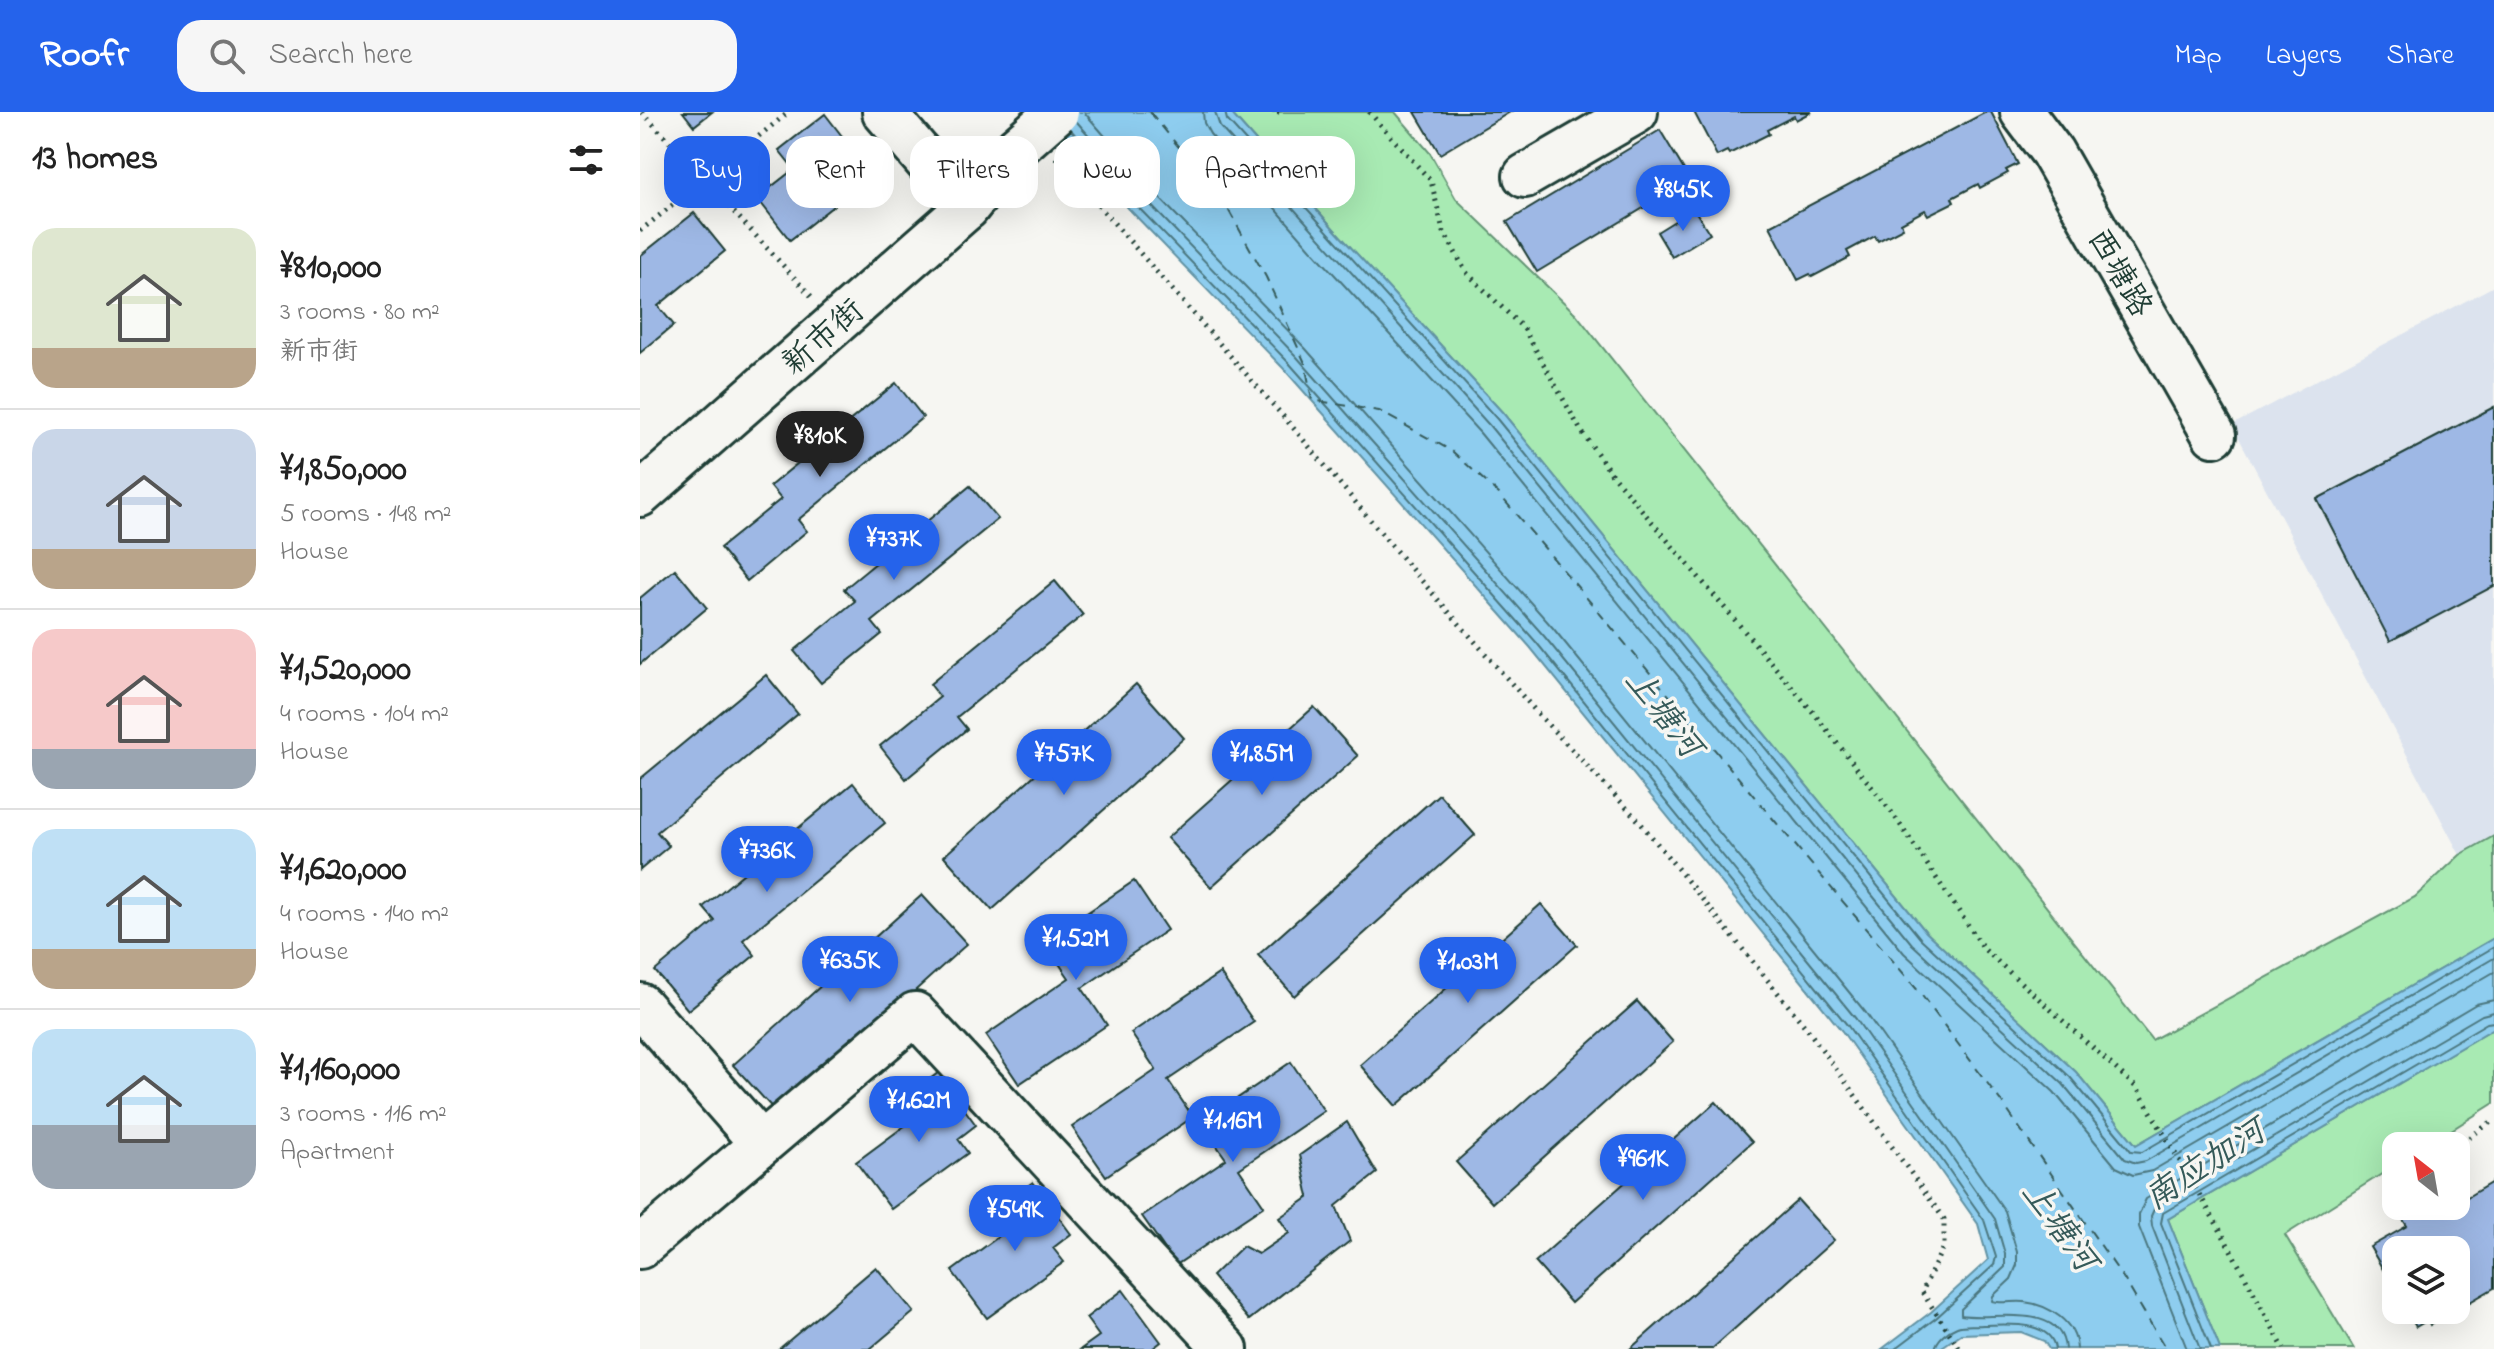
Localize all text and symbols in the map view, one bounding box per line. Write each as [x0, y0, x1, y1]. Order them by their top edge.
search box [177, 20, 737, 92]
text: Roofr [40, 28, 129, 84]
icon: search [205, 34, 249, 78]
text: Search here [269, 34, 413, 78]
text: Map [2174, 36, 2222, 77]
text: Layers [2266, 36, 2342, 77]
text: Share [2386, 36, 2454, 77]
text: 13 homes [32, 135, 158, 185]
chip: Buy [664, 136, 770, 208]
chip: Rent [786, 136, 894, 208]
chip: Filters [910, 136, 1038, 208]
chip: New [1054, 136, 1160, 208]
chip: Apartment [1176, 136, 1355, 208]
icon: filters [564, 138, 608, 182]
pin: ¥845K [1627, 165, 1739, 233]
text: ¥845K [1654, 172, 1712, 210]
street label: 西塘路 [2074, 220, 2162, 327]
text: ¥810,000 [280, 244, 381, 294]
icon: home [96, 260, 192, 356]
street label: 新市街 [773, 289, 876, 388]
text: 3 rooms · 80 m² [280, 294, 440, 332]
text: 新市街 [280, 334, 358, 372]
pin: ¥810K [764, 411, 876, 479]
text: ¥810K [794, 418, 846, 456]
text: ¥1,850,000 [280, 446, 407, 496]
icon: home [96, 461, 192, 557]
text: 5 rooms · 148 m² [280, 496, 452, 534]
pin: ¥737K [838, 514, 950, 582]
text: ¥737K [867, 521, 921, 559]
text: House [280, 534, 348, 572]
text: ¥1,520,000 [280, 646, 411, 696]
water label: 上塘河 [1611, 659, 1716, 774]
icon: home [96, 661, 192, 757]
text: 4 rooms · 104 m² [280, 696, 449, 734]
pin: ¥757K [1008, 729, 1120, 797]
pin: ¥1.85M [1197, 729, 1327, 797]
text: House [280, 734, 348, 772]
text: ¥757K [1034, 736, 1094, 774]
text: ¥1.85M [1230, 736, 1294, 774]
pin: ¥736K [711, 826, 823, 894]
text: ¥736K [739, 833, 795, 871]
text: ¥1,620,000 [280, 846, 406, 896]
icon: home [96, 861, 192, 957]
text: 4 rooms · 140 m² [280, 896, 449, 934]
pin: ¥1.52M [1011, 914, 1141, 982]
text: ¥1.52M [1042, 921, 1110, 959]
text: House [280, 934, 348, 972]
pin: ¥635K [794, 936, 906, 1004]
pin: ¥1.03M [1403, 937, 1533, 1005]
text: ¥635K [820, 943, 880, 981]
text: ¥1.03M [1437, 944, 1499, 982]
text: ¥1,160,000 [280, 1046, 400, 1096]
icon: home [96, 1061, 192, 1157]
pin: ¥1.62M [854, 1076, 984, 1144]
text: ¥1.62M [887, 1083, 951, 1121]
text: 3 rooms · 116 m² [280, 1096, 447, 1134]
pin: ¥1.16M [1168, 1096, 1298, 1164]
text: ¥1.16M [1203, 1103, 1263, 1141]
water label: 南应加河 [2136, 1106, 2281, 1224]
north arrow [2382, 1132, 2470, 1220]
map controls [2382, 1132, 2470, 1324]
text: Apartment [280, 1134, 394, 1172]
pin: ¥961K [1587, 1134, 1699, 1202]
text: ¥961K [1618, 1141, 1668, 1179]
water label: 上塘河 [2008, 1171, 2111, 1287]
pin: ¥549K [959, 1185, 1071, 1253]
text: ¥549K [987, 1192, 1043, 1230]
button: layers [2382, 1236, 2470, 1324]

